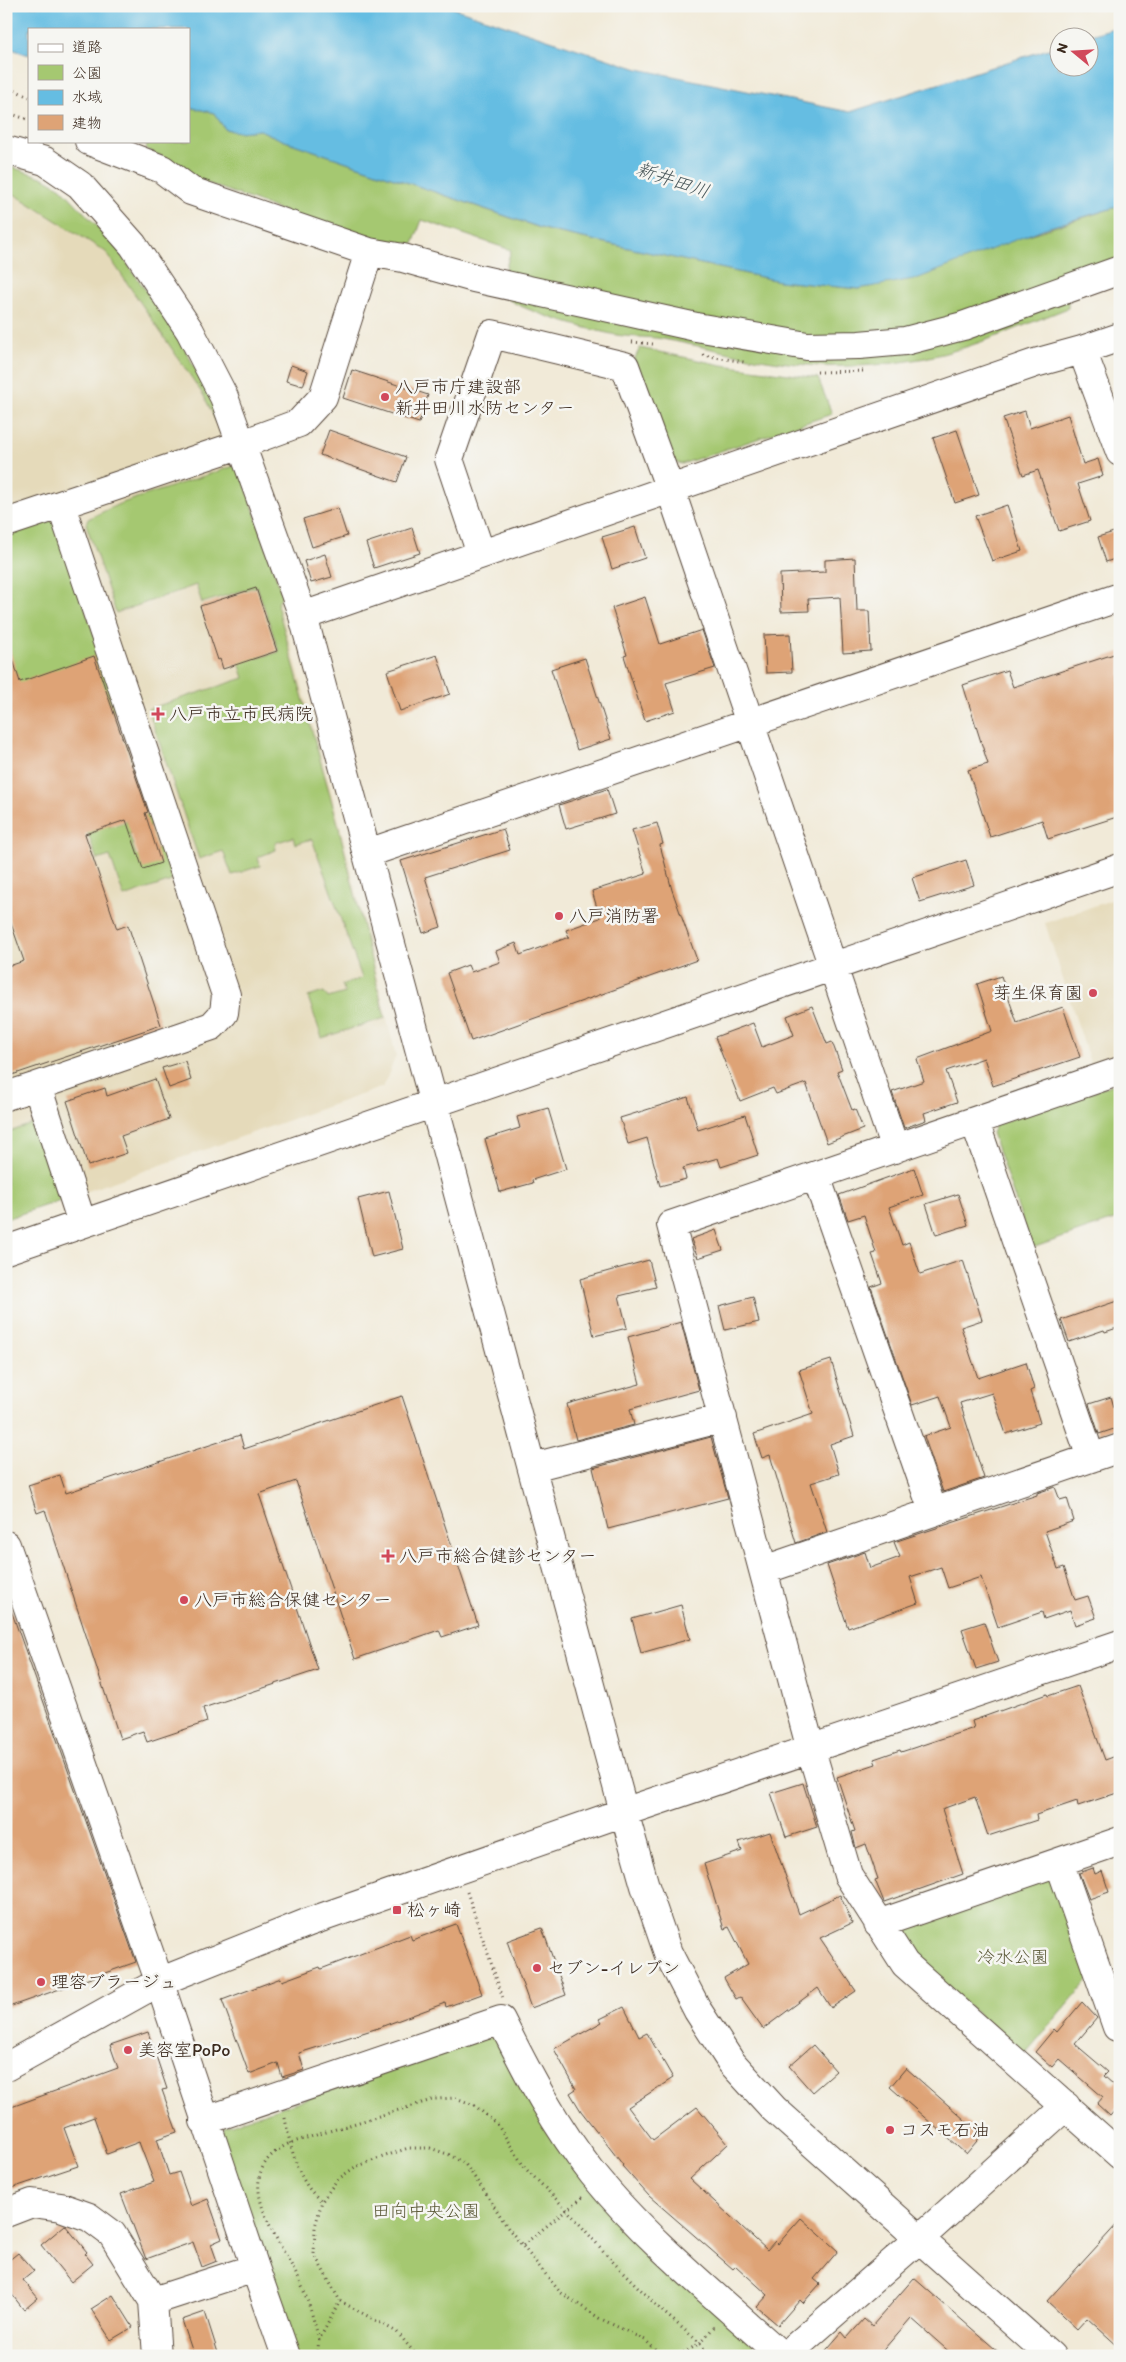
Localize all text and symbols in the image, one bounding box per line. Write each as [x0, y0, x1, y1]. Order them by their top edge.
legend [28, 28, 190, 142]
north arrow [1048, 28, 1098, 78]
text: 道路 [72, 38, 102, 56]
text: N [1053, 41, 1072, 55]
text: 公園 [72, 64, 102, 82]
text: 水域 [72, 88, 102, 106]
text: 建物 [72, 114, 102, 132]
water label: 新井田川 [633, 157, 713, 203]
place label: 八戸市庁建設部 新井田川水防センター [395, 376, 574, 419]
marker: 八戸市庁建設部 新井田川水防センター [379, 391, 391, 403]
place label: 八戸市立市民病院 [169, 703, 313, 725]
marker: 八戸市立市民病院 [151, 707, 165, 721]
place label: 八戸消防署 [569, 905, 659, 927]
marker: 八戸消防署 [553, 910, 565, 922]
place label: 芽生保育園 [993, 982, 1083, 1004]
marker: 芽生保育園 [1087, 987, 1099, 999]
place label: 八戸市総合健診センター [399, 1545, 596, 1567]
marker: 八戸市総合健診センター [381, 1549, 395, 1563]
place label: 八戸市総合保健センター [194, 1589, 391, 1611]
marker: 八戸市総合保健センター [178, 1594, 190, 1606]
place label: 松ヶ崎 [407, 1899, 461, 1921]
marker: 松ヶ崎 [391, 1904, 403, 1916]
park label: 冷水公園 [977, 1946, 1049, 1968]
place label: セブン-イレブン [547, 1957, 680, 1979]
marker: セブン-イレブン [531, 1962, 543, 1974]
place label: 理容ブラージュ [51, 1971, 177, 1993]
marker: 理容ブラージュ [35, 1976, 47, 1988]
place label: 美容室PoPo [138, 2039, 230, 2061]
marker: 美容室PoPo [122, 2044, 134, 2056]
place label: コスモ石油 [900, 2119, 989, 2141]
marker: コスモ石油 [884, 2124, 896, 2136]
park label: 田向中央公園 [372, 2200, 480, 2222]

